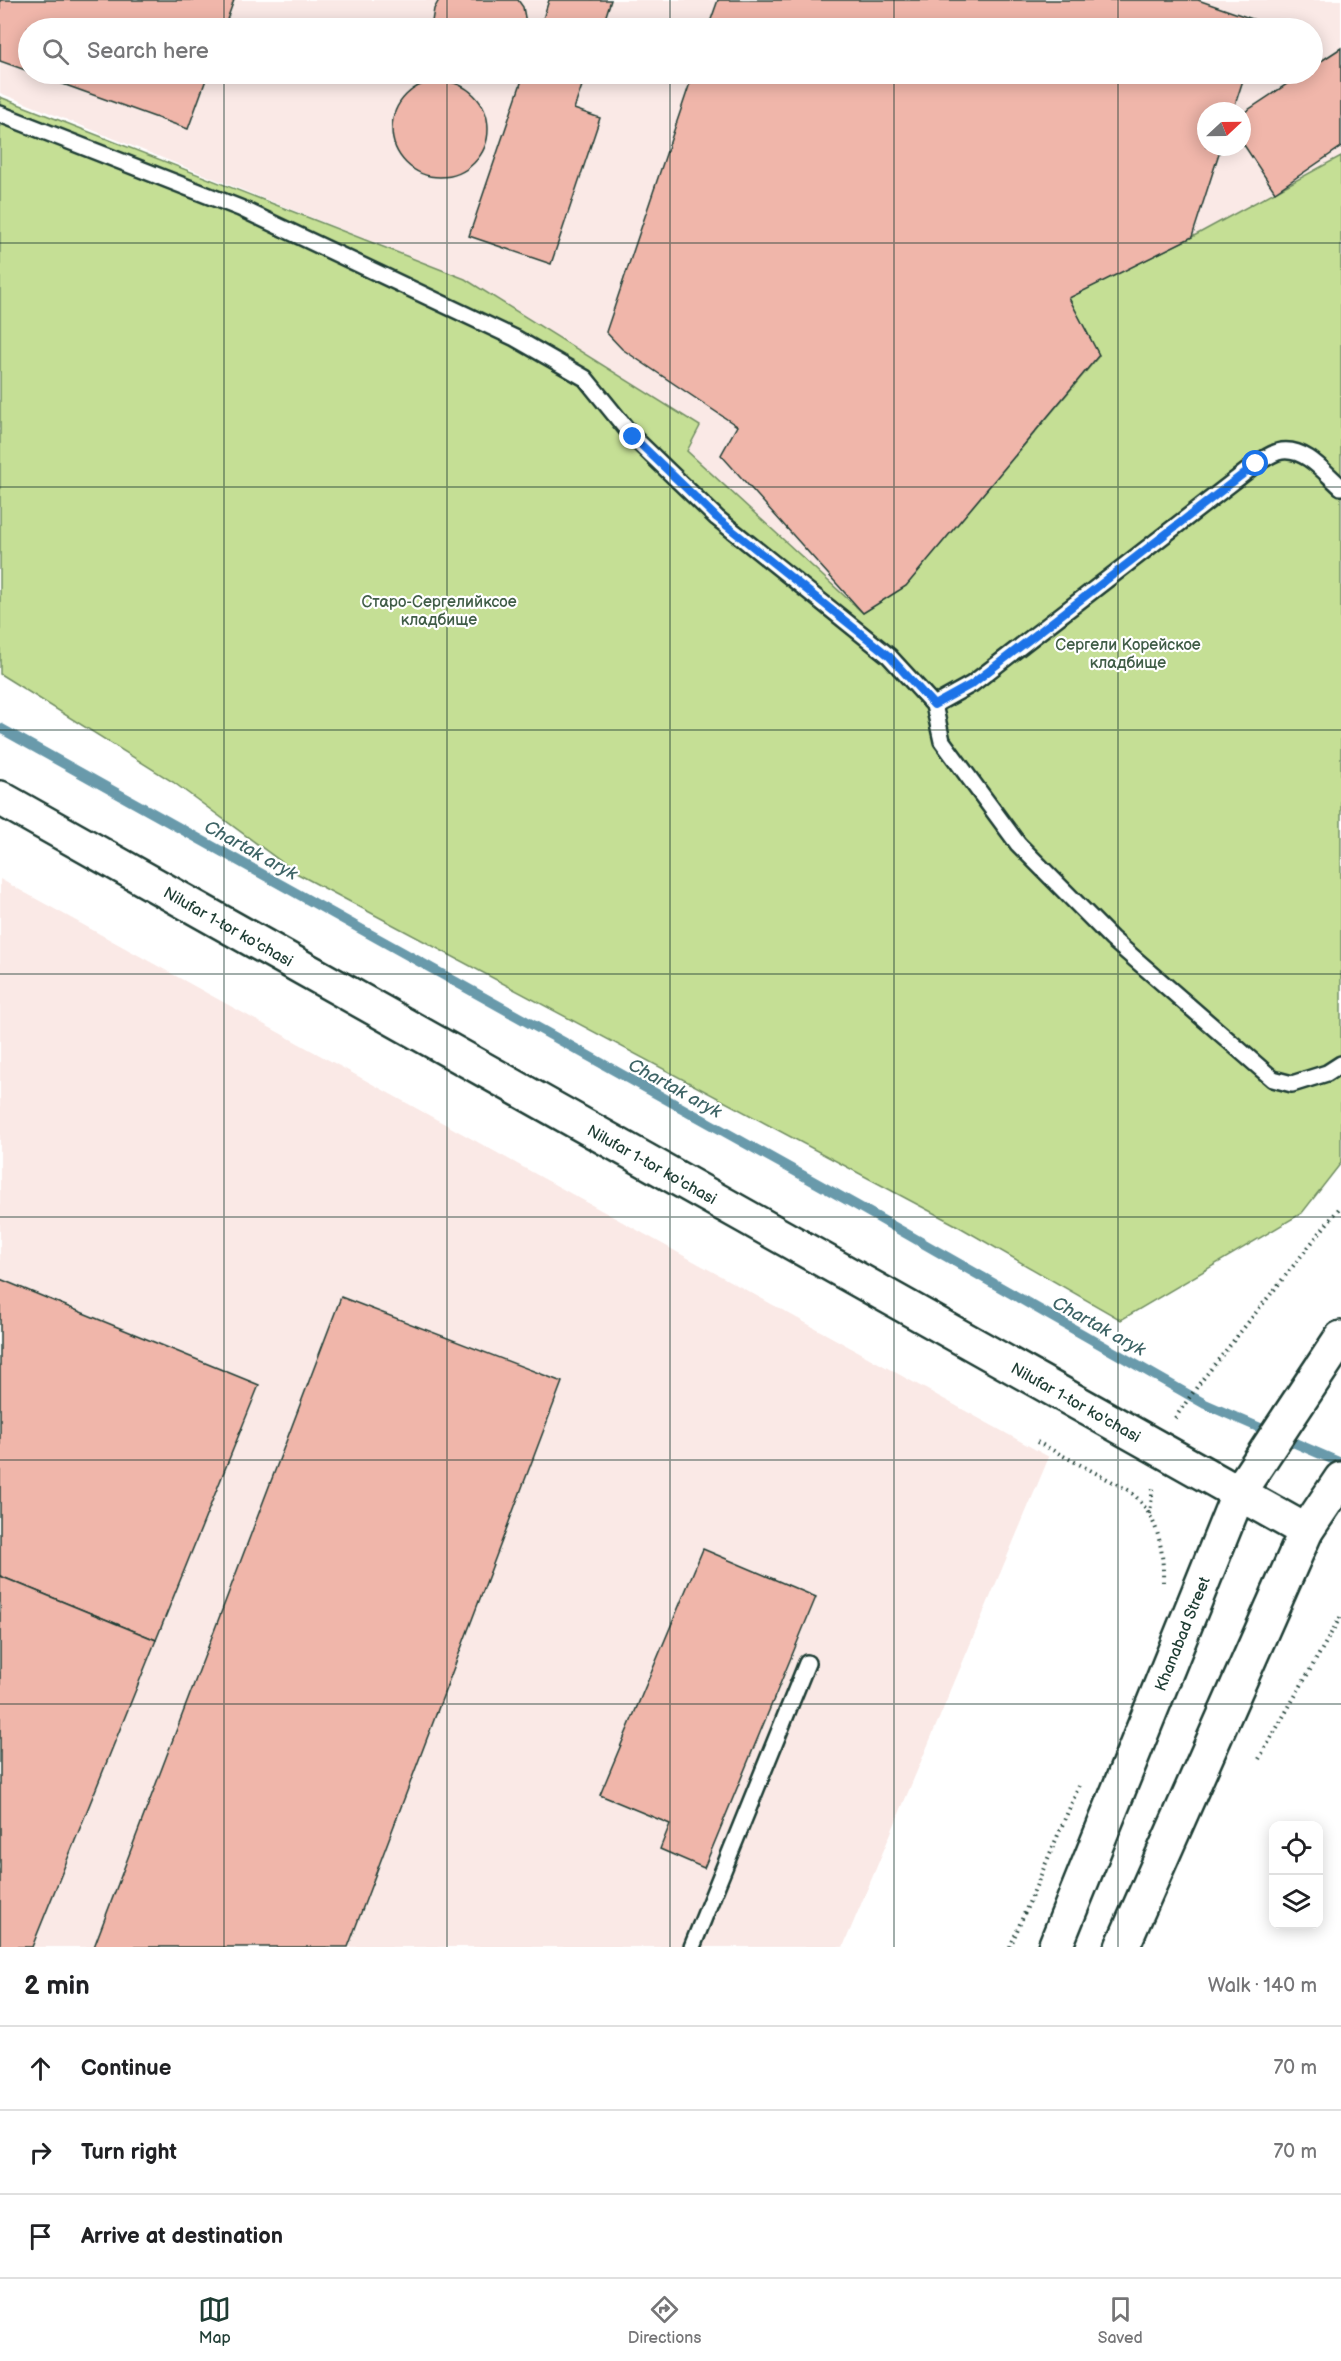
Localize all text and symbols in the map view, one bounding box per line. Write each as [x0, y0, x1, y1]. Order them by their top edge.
search box [18, 18, 1323, 84]
icon: search [39, 35, 72, 68]
text: Search here [87, 38, 209, 65]
north arrow [1197, 102, 1251, 156]
route end [619, 423, 645, 449]
route start [1242, 450, 1268, 476]
park label: Старо-Сергелийксое кладбище [361, 593, 517, 630]
park label: Сергели Корейское кладбище [1055, 636, 1201, 673]
water label: Chartak aryk [200, 816, 302, 885]
street label: Nilufar 1-tor ko'chasi [160, 884, 296, 971]
water label: Chartak aryk [624, 1054, 726, 1123]
street label: Nilufar 1-tor ko'chasi [583, 1122, 720, 1209]
water label: Chartak aryk [1048, 1292, 1150, 1361]
street label: Nilufar 1-tor ko'chasi [1007, 1359, 1143, 1447]
street label: Khanabad Street [1152, 1574, 1215, 1694]
map controls [1269, 1821, 1323, 1929]
button: locate [1269, 1821, 1323, 1875]
button: layers [1269, 1875, 1323, 1929]
text: 2 min [24, 1971, 90, 2002]
text: Walk · 140 m [1208, 1974, 1317, 1998]
icon: ahead [24, 2052, 57, 2085]
text: Continue [81, 2055, 171, 2082]
text: 70 m [1273, 2056, 1317, 2080]
icon: right [24, 2136, 57, 2169]
text: Turn right [81, 2139, 177, 2166]
text: 70 m [1273, 2140, 1317, 2164]
icon: arrive [24, 2220, 57, 2253]
text: Arrive at destination [81, 2223, 283, 2250]
tab: Map [198, 2293, 231, 2348]
tab: Directions [628, 2293, 701, 2348]
tab: Saved [1098, 2293, 1143, 2348]

